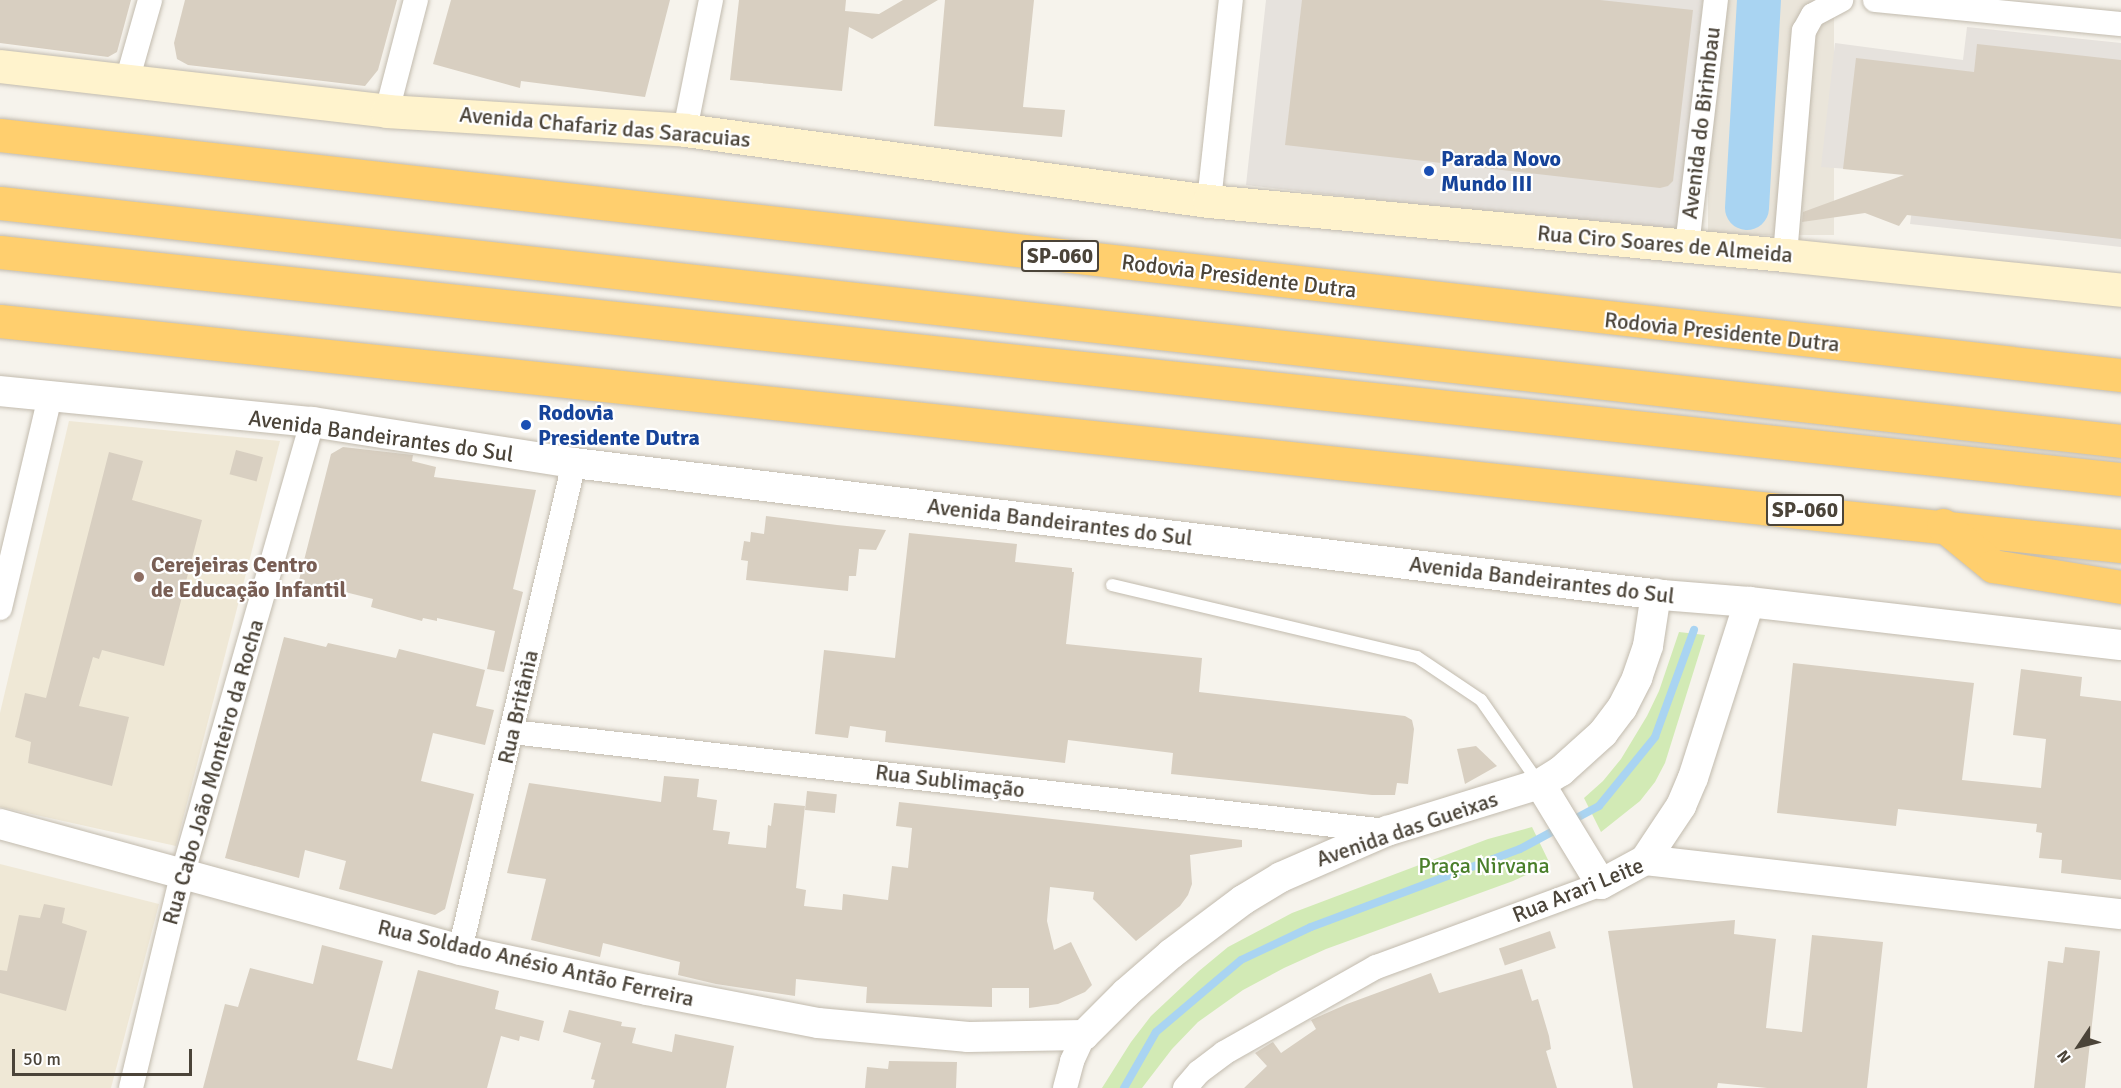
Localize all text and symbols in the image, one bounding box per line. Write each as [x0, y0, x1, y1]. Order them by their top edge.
street label: Avenida do Birimbau [1676, 25, 1726, 221]
street label: Avenida Chafariz das Saracuias [458, 101, 752, 153]
place label: Parada Novo Mundo III [1441, 145, 1561, 196]
marker: Parada Novo Mundo III [1422, 164, 1436, 178]
street label: Rua Ciro Soares de Almeida [1536, 220, 1794, 268]
road number: SP-060 [1021, 238, 1099, 274]
street label: Rodovia Presidente Dutra [1120, 248, 1358, 304]
street label: Rodovia Presidente Dutra [1603, 307, 1841, 357]
place label: Rodovia Presidente Dutra [538, 399, 700, 451]
street label: Avenida Bandeirantes do Sul [247, 404, 515, 468]
marker: Rodovia Presidente Dutra [519, 418, 533, 432]
road number: SP-060 [1766, 492, 1844, 528]
street label: Avenida Bandeirantes do Sul [926, 493, 1194, 551]
place label: Cerejeiras Centro de Educação Infantil [151, 551, 346, 602]
street label: Avenida Bandeirantes do Sul [1408, 551, 1676, 609]
marker: Cerejeiras Centro de Educação Infantil [132, 570, 146, 584]
street label: Rua Cabo João Monteiro da Rocha [157, 616, 269, 928]
street label: Rua Britânia [492, 647, 544, 767]
street label: Rua Sublimação [874, 759, 1026, 803]
street label: Avenida das Gueixas [1313, 786, 1501, 872]
street label: Rua Arari Leite [1509, 852, 1647, 928]
park label: Praça Nirvana [1418, 853, 1550, 879]
street label: Rua Soldado Anésio Antão Ferreira [375, 914, 697, 1012]
north arrow [2049, 1016, 2109, 1076]
scale bar [15, 1037, 195, 1075]
text: N [2053, 1046, 2076, 1067]
text: 50 m [23, 1048, 61, 1070]

